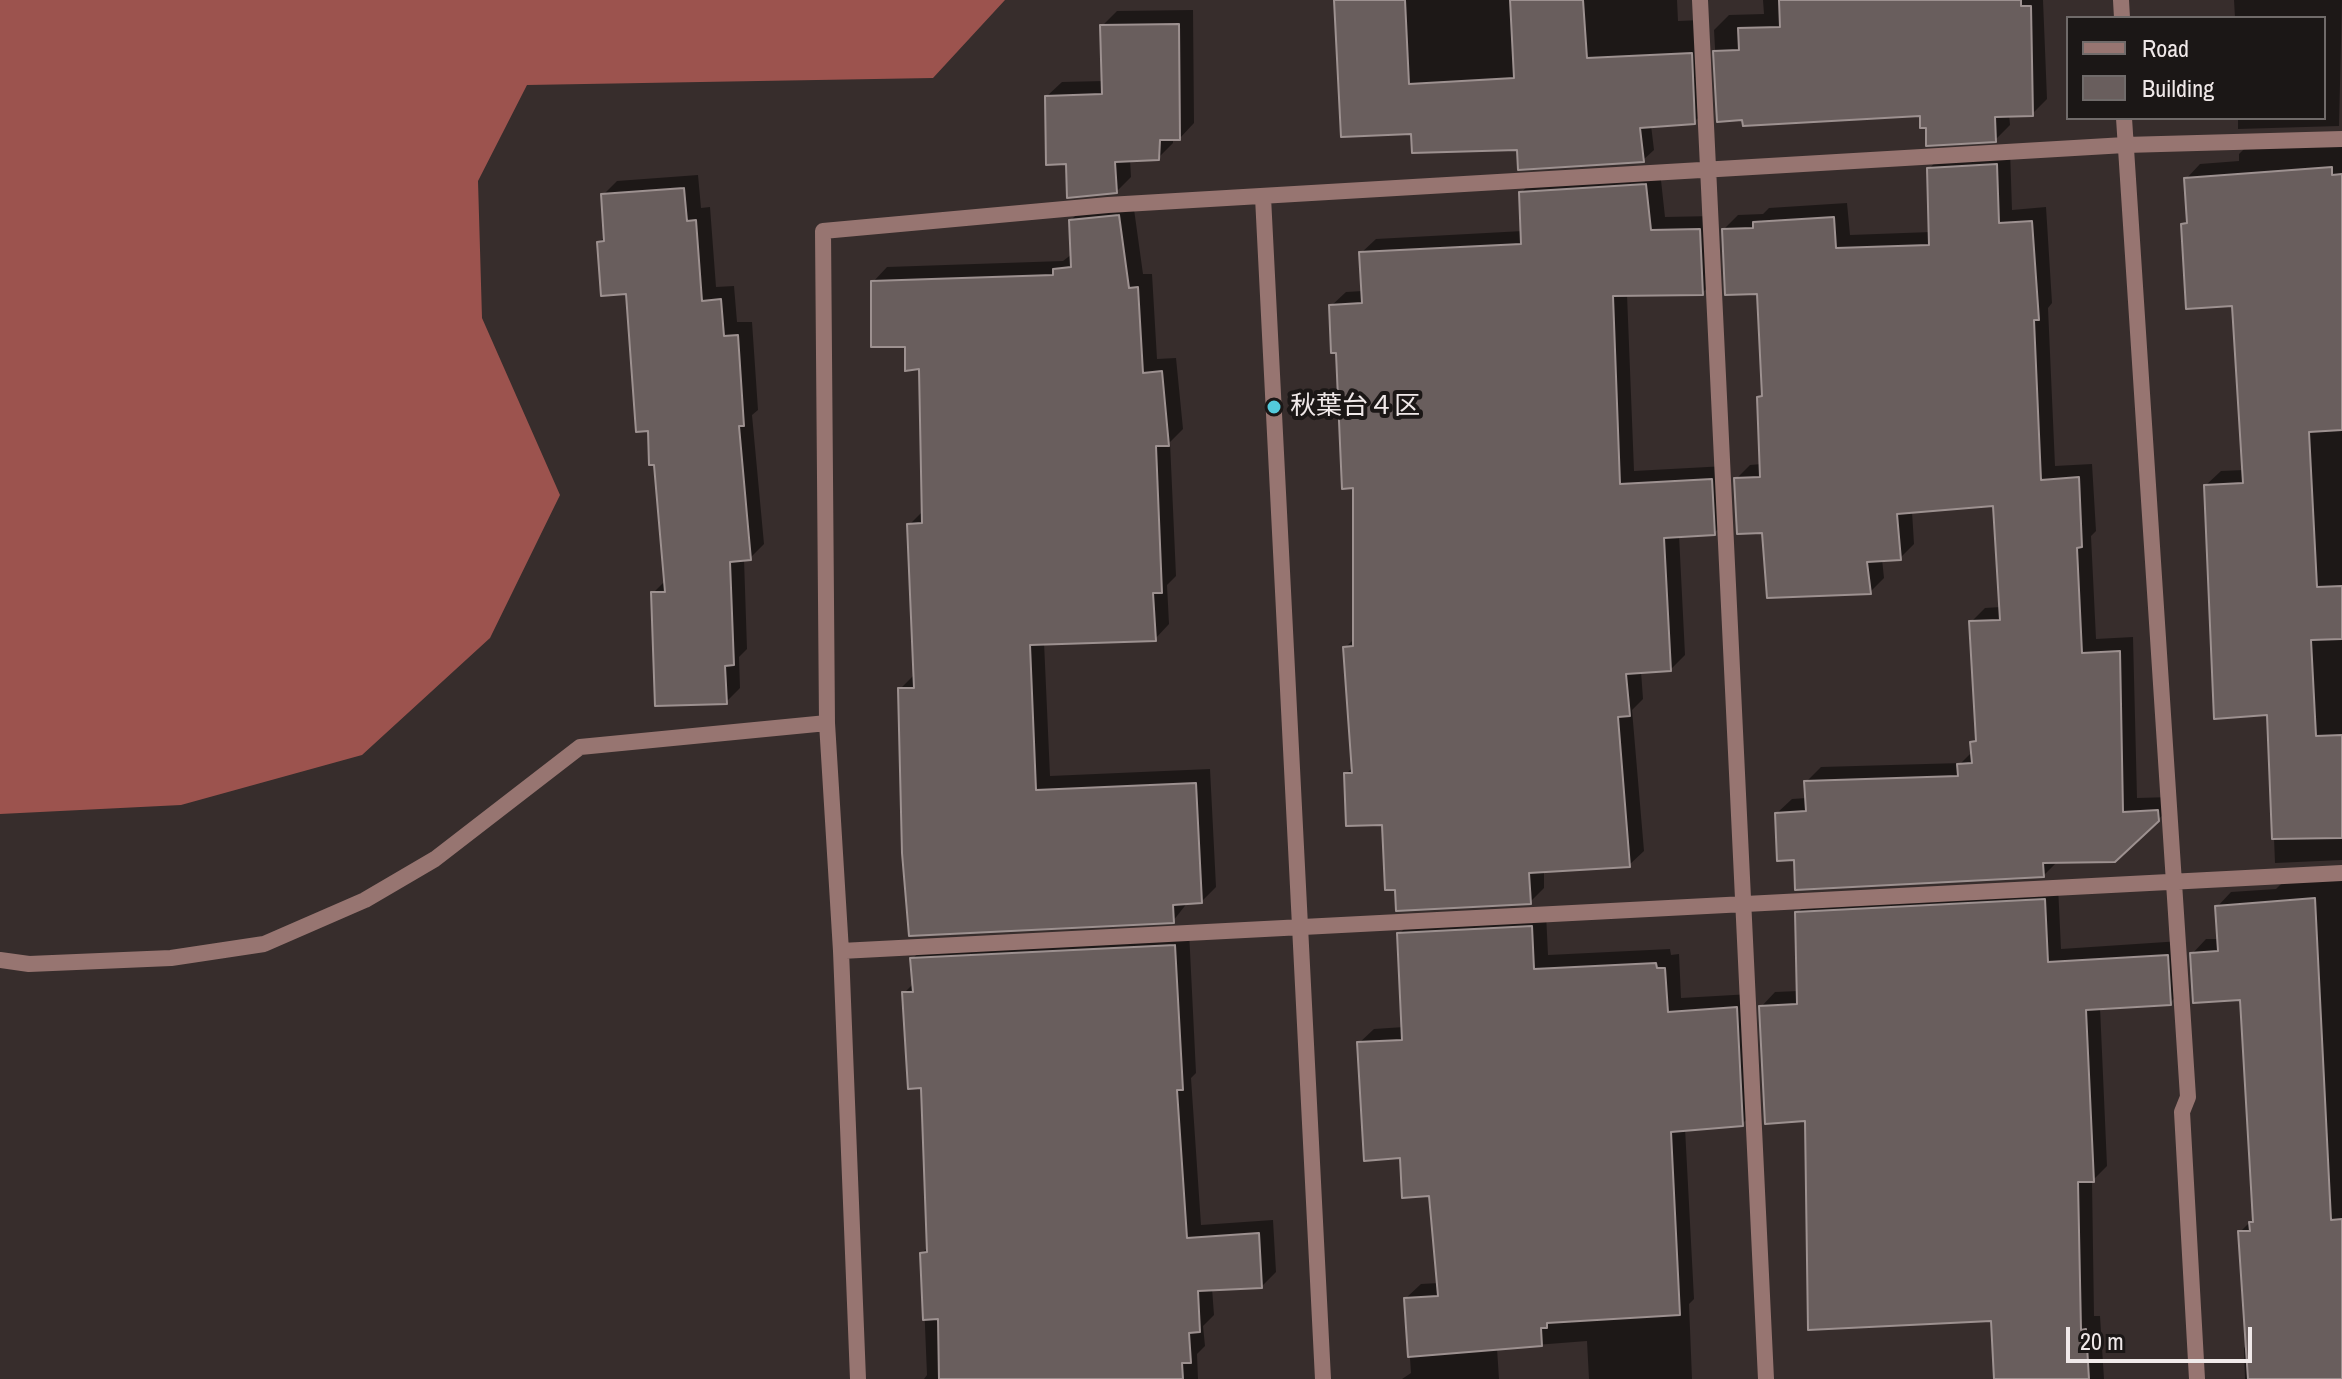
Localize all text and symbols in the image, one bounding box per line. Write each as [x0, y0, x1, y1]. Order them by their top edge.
legend [2066, 16, 2326, 120]
text: Road [2142, 32, 2189, 64]
text: Building [2142, 72, 2214, 104]
place label: 秋葉台４区 [1290, 391, 1420, 423]
marker: 秋葉台４区 [1265, 398, 1283, 416]
scale bar [2070, 1311, 2256, 1361]
text: 20 m [2080, 1325, 2124, 1357]

